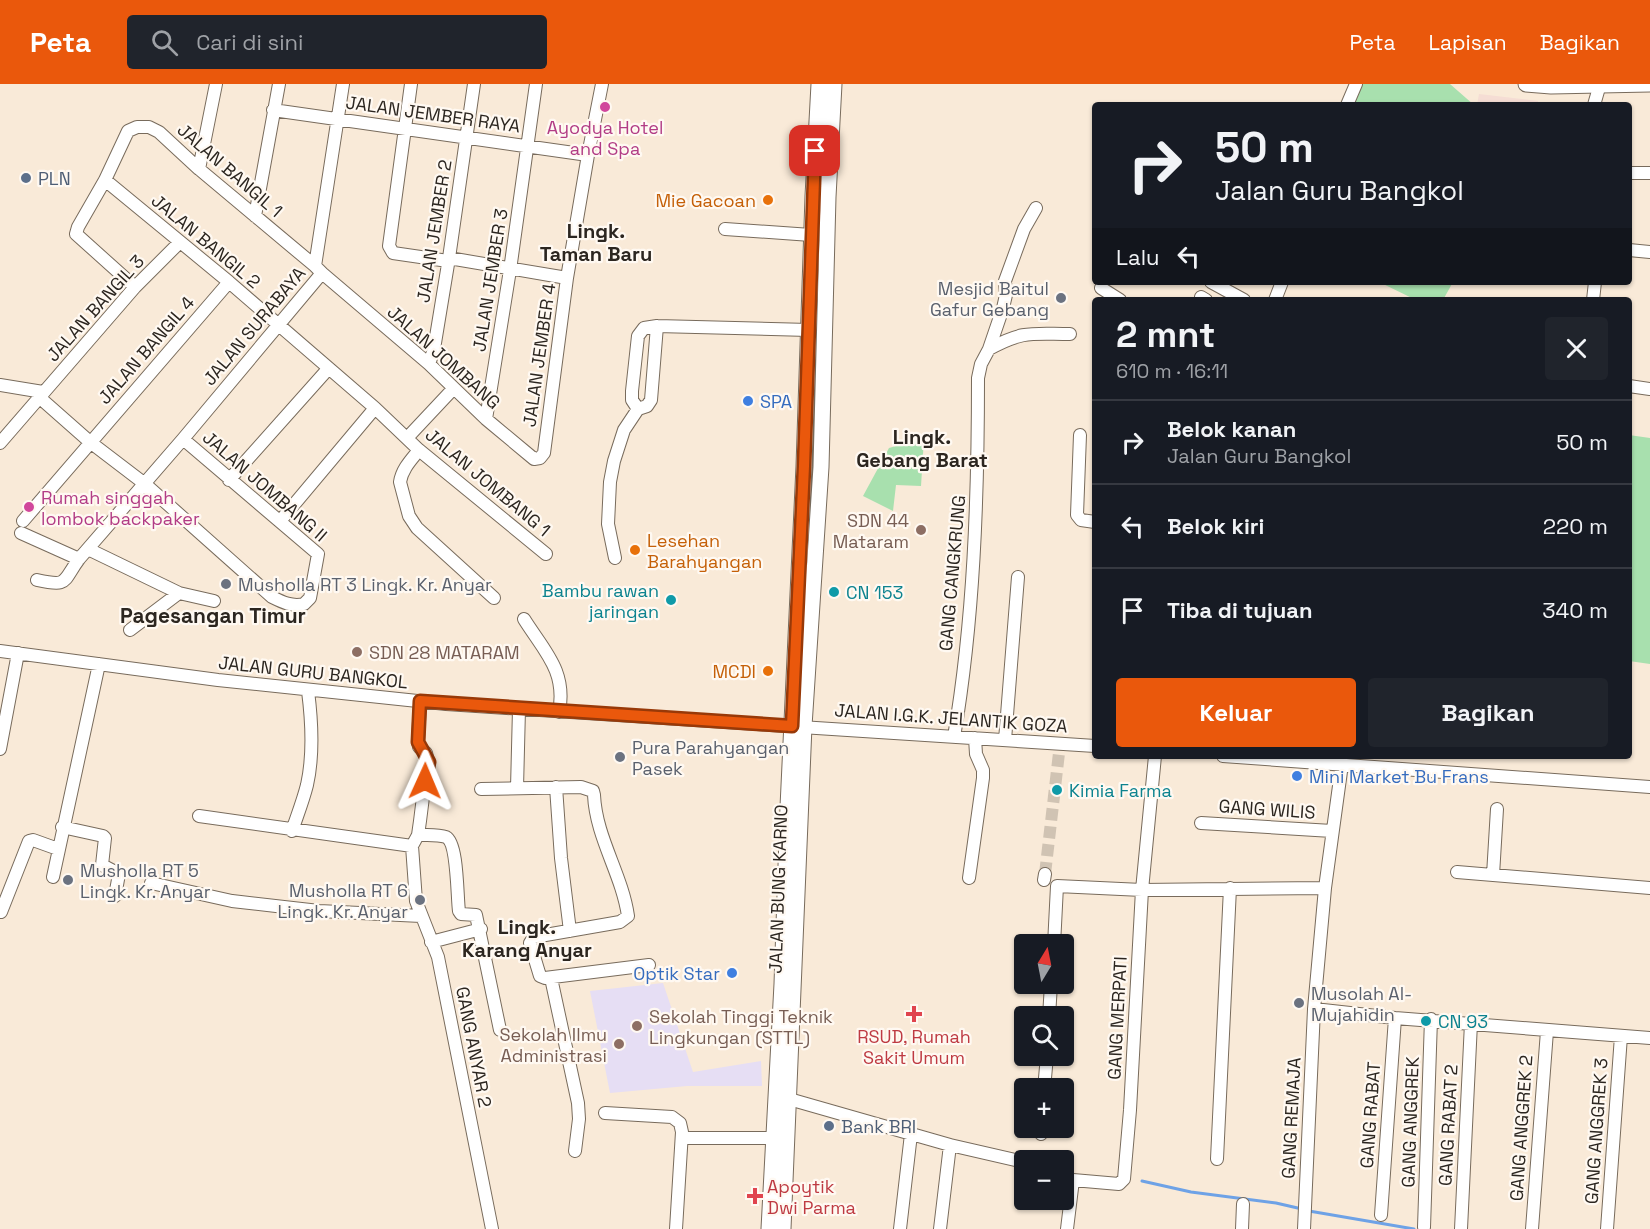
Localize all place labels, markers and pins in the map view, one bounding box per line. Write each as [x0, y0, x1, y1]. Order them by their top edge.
marker: Ayodya Hotel and Spa [598, 100, 612, 114]
place label: Ayodya Hotel and Spa [547, 116, 663, 160]
pin [789, 125, 840, 176]
place label: PLN [38, 167, 71, 190]
marker: PLN [19, 171, 33, 185]
place label: Mie Gacoan [655, 189, 756, 212]
marker: Mie Gacoan [761, 193, 775, 207]
place label: Mesjid Baitul Gafur Gebang [930, 277, 1049, 321]
marker: Mesjid Baitul Gafur Gebang [1054, 291, 1068, 305]
place label: SPA [760, 390, 792, 413]
marker: SPA [741, 394, 755, 408]
place label: Rumah singgah lombok backpaker [41, 486, 200, 530]
marker: Rumah singgah lombok backpaker [22, 500, 36, 514]
place label: SDN 44 Mataram [833, 509, 909, 553]
marker: SDN 44 Mataram [914, 523, 928, 537]
place label: Lesehan Barahyangan [647, 529, 762, 573]
marker: Lesehan Barahyangan [628, 543, 642, 557]
place label: Musholla RT 3 Lingk. Kr. Anyar [238, 573, 492, 596]
marker: Musholla RT 3 Lingk. Kr. Anyar [219, 577, 233, 591]
place label: Bambu rawan jaringan [542, 579, 659, 623]
place label: CN 153 [846, 581, 903, 604]
marker: CN 153 [827, 585, 841, 599]
marker: Bambu rawan jaringan [664, 593, 678, 607]
place label: SDN 28 MATARAM [369, 641, 520, 664]
marker: SDN 28 MATARAM [350, 645, 364, 659]
place label: MCDI [713, 660, 756, 683]
marker: MCDI [761, 664, 775, 678]
place label: Pura Parahyangan Pasek [632, 736, 789, 780]
marker: Pura Parahyangan Pasek [613, 750, 627, 764]
place label: Mini Market Bu Frans [1309, 765, 1489, 788]
marker: Mini Market Bu Frans [1290, 769, 1304, 783]
place label: Kimia Farma [1069, 779, 1172, 802]
marker: Kimia Farma [1050, 783, 1064, 797]
place label: Musholla RT 5 Lingk. Kr. Anyar [80, 859, 211, 903]
marker: Musholla RT 5 Lingk. Kr. Anyar [61, 873, 75, 887]
place label: Musholla RT 6 Lingk. Kr. Anyar [278, 879, 408, 923]
marker: Musholla RT 6 Lingk. Kr. Anyar [413, 893, 427, 907]
place label: Optik Star [633, 962, 720, 985]
marker: Optik Star [725, 966, 739, 980]
place label: Musolah Al- Mujahidin [1311, 982, 1412, 1026]
marker: Musolah Al- Mujahidin [1292, 996, 1306, 1010]
place label: Sekolah Tinggi Teknik Lingkungan (STTL) [649, 1005, 833, 1049]
marker: RSUD, Rumah Sakit Umum [905, 1005, 923, 1023]
place label: CN 93 [1438, 1010, 1488, 1033]
marker: CN 93 [1419, 1014, 1433, 1028]
marker: Sekolah Tinggi Teknik Lingkungan (STTL) [630, 1019, 644, 1033]
place label: Sekolah Ilmu Administrasi [499, 1023, 607, 1067]
place label: RSUD, Rumah Sakit Umum [857, 1025, 971, 1069]
marker: Sekolah Ilmu Administrasi [612, 1037, 626, 1051]
place label: Bank BRI [841, 1115, 916, 1138]
marker: Bank BRI [822, 1119, 836, 1133]
place label: Apoytik Dwi Parma [767, 1175, 856, 1219]
marker: Apoytik Dwi Parma [748, 1189, 762, 1203]

